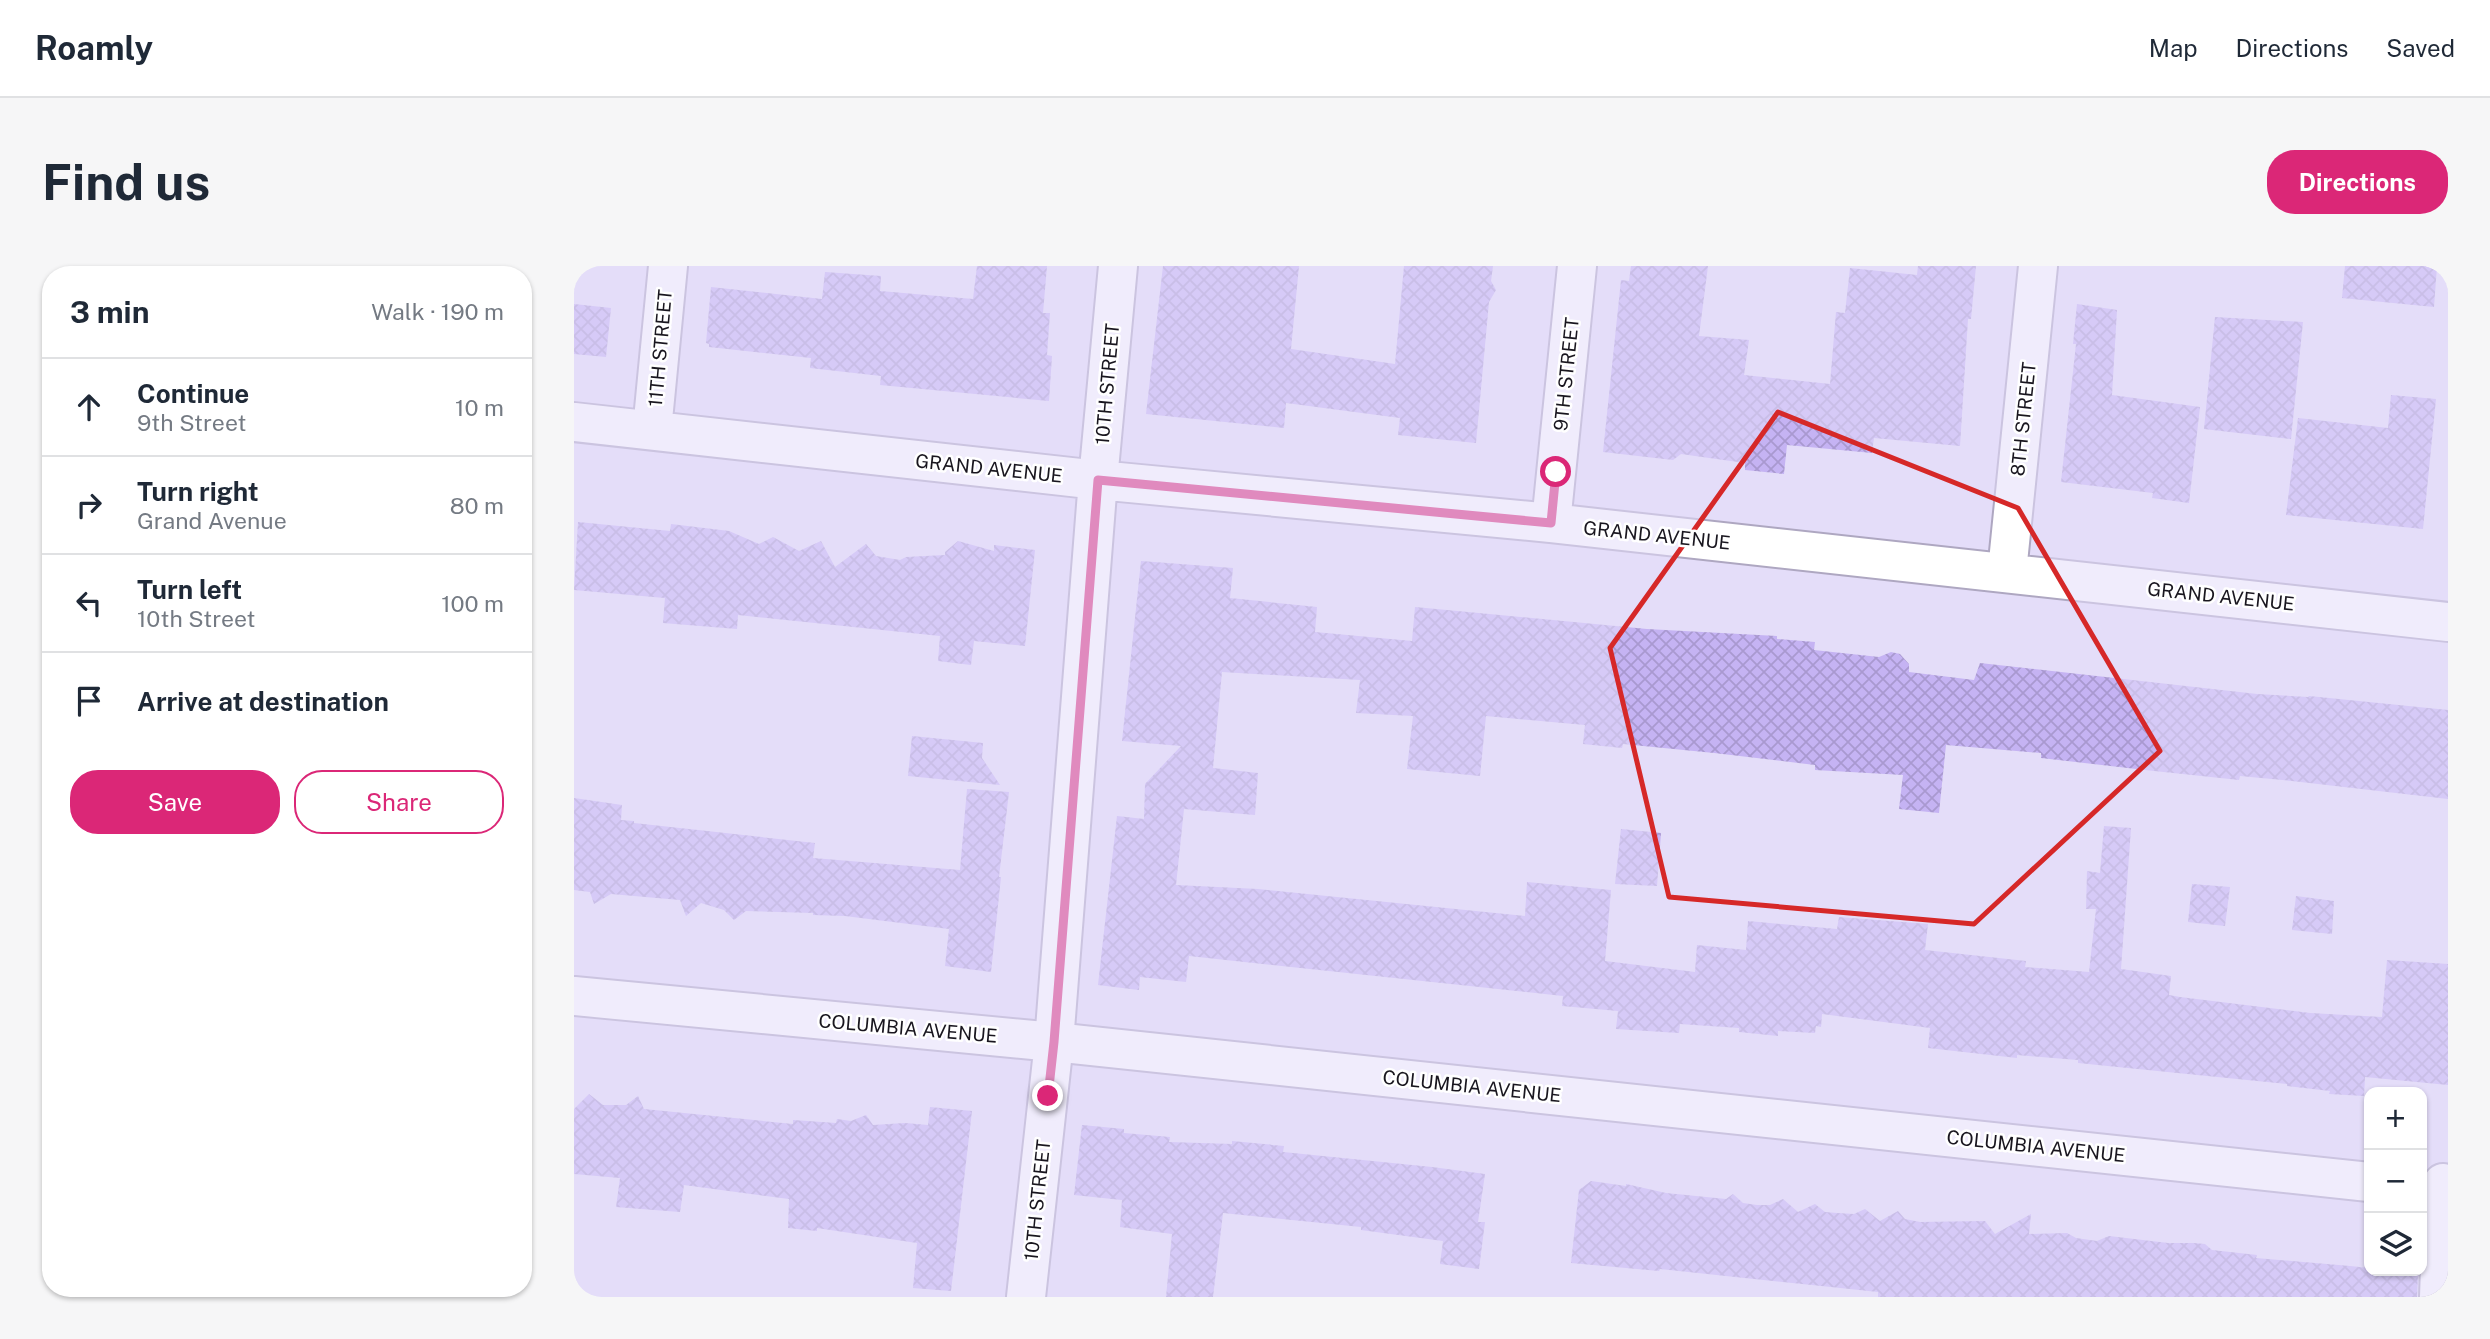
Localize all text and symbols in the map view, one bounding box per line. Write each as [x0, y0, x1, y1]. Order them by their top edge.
text: Roamly [35, 29, 153, 67]
text: Map [2149, 34, 2198, 62]
text: Directions [2236, 34, 2348, 62]
text: Saved [2386, 34, 2455, 62]
button: Directions [2267, 150, 2448, 214]
text: Find us [42, 153, 210, 211]
street label: 11TH STREET [644, 288, 676, 408]
text: 3 min [70, 294, 149, 330]
text: Walk · 190 m [371, 298, 504, 325]
street label: 9TH STREET [1549, 316, 1583, 432]
street label: 10TH STREET [1091, 322, 1123, 446]
street label: 8TH STREET [2006, 361, 2040, 477]
text: Continue [137, 378, 249, 409]
icon: ahead [70, 388, 108, 426]
text: 10 m [455, 394, 504, 421]
text: 9th Street [137, 409, 246, 436]
street label: GRAND AVENUE [914, 449, 1064, 487]
route start [1540, 456, 1571, 487]
text: Turn right [137, 476, 259, 507]
icon: right [70, 486, 108, 524]
text: 80 m [450, 492, 504, 519]
text: Grand Avenue [137, 507, 287, 534]
street label: GRAND AVENUE [1582, 516, 1732, 554]
text: Turn left [137, 574, 242, 605]
street label: GRAND AVENUE [2146, 577, 2296, 615]
icon: left [70, 584, 108, 622]
text: 100 m [441, 590, 504, 617]
text: 10th Street [137, 605, 255, 632]
icon: arrive [70, 682, 108, 720]
text: Arrive at destination [137, 686, 389, 717]
button: Save [70, 770, 280, 834]
button: Share [294, 770, 504, 834]
street label: COLUMBIA AVENUE [818, 1009, 998, 1047]
street label: COLUMBIA AVENUE [1382, 1066, 1562, 1106]
route end [1032, 1080, 1063, 1111]
map controls [2364, 1087, 2427, 1276]
button: + [2364, 1087, 2427, 1150]
street label: COLUMBIA AVENUE [1946, 1126, 2126, 1166]
street label: 10TH STREET [1020, 1138, 1054, 1262]
button: − [2364, 1150, 2427, 1213]
button: layers [2364, 1213, 2427, 1276]

